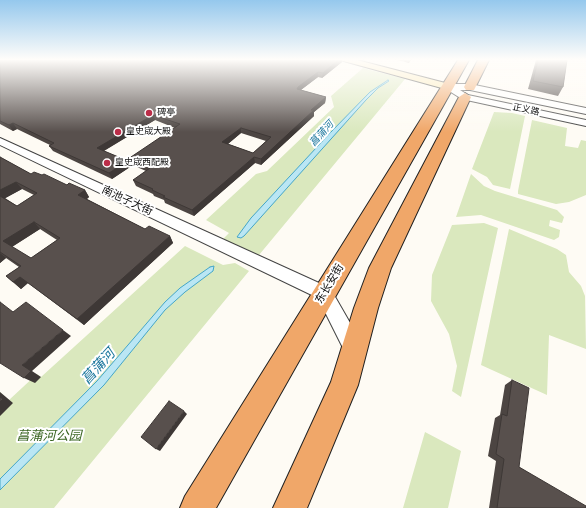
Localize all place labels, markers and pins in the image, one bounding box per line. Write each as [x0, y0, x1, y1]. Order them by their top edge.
marker: 碑亭 [144, 108, 154, 118]
place label: 碑亭 [157, 108, 175, 118]
marker: 皇史宬大殿 [113, 127, 123, 137]
place label: 皇史宬大殿 [126, 127, 171, 137]
marker: 皇史宬西配殿 [102, 158, 112, 168]
place label: 皇史宬西配殿 [115, 158, 169, 168]

